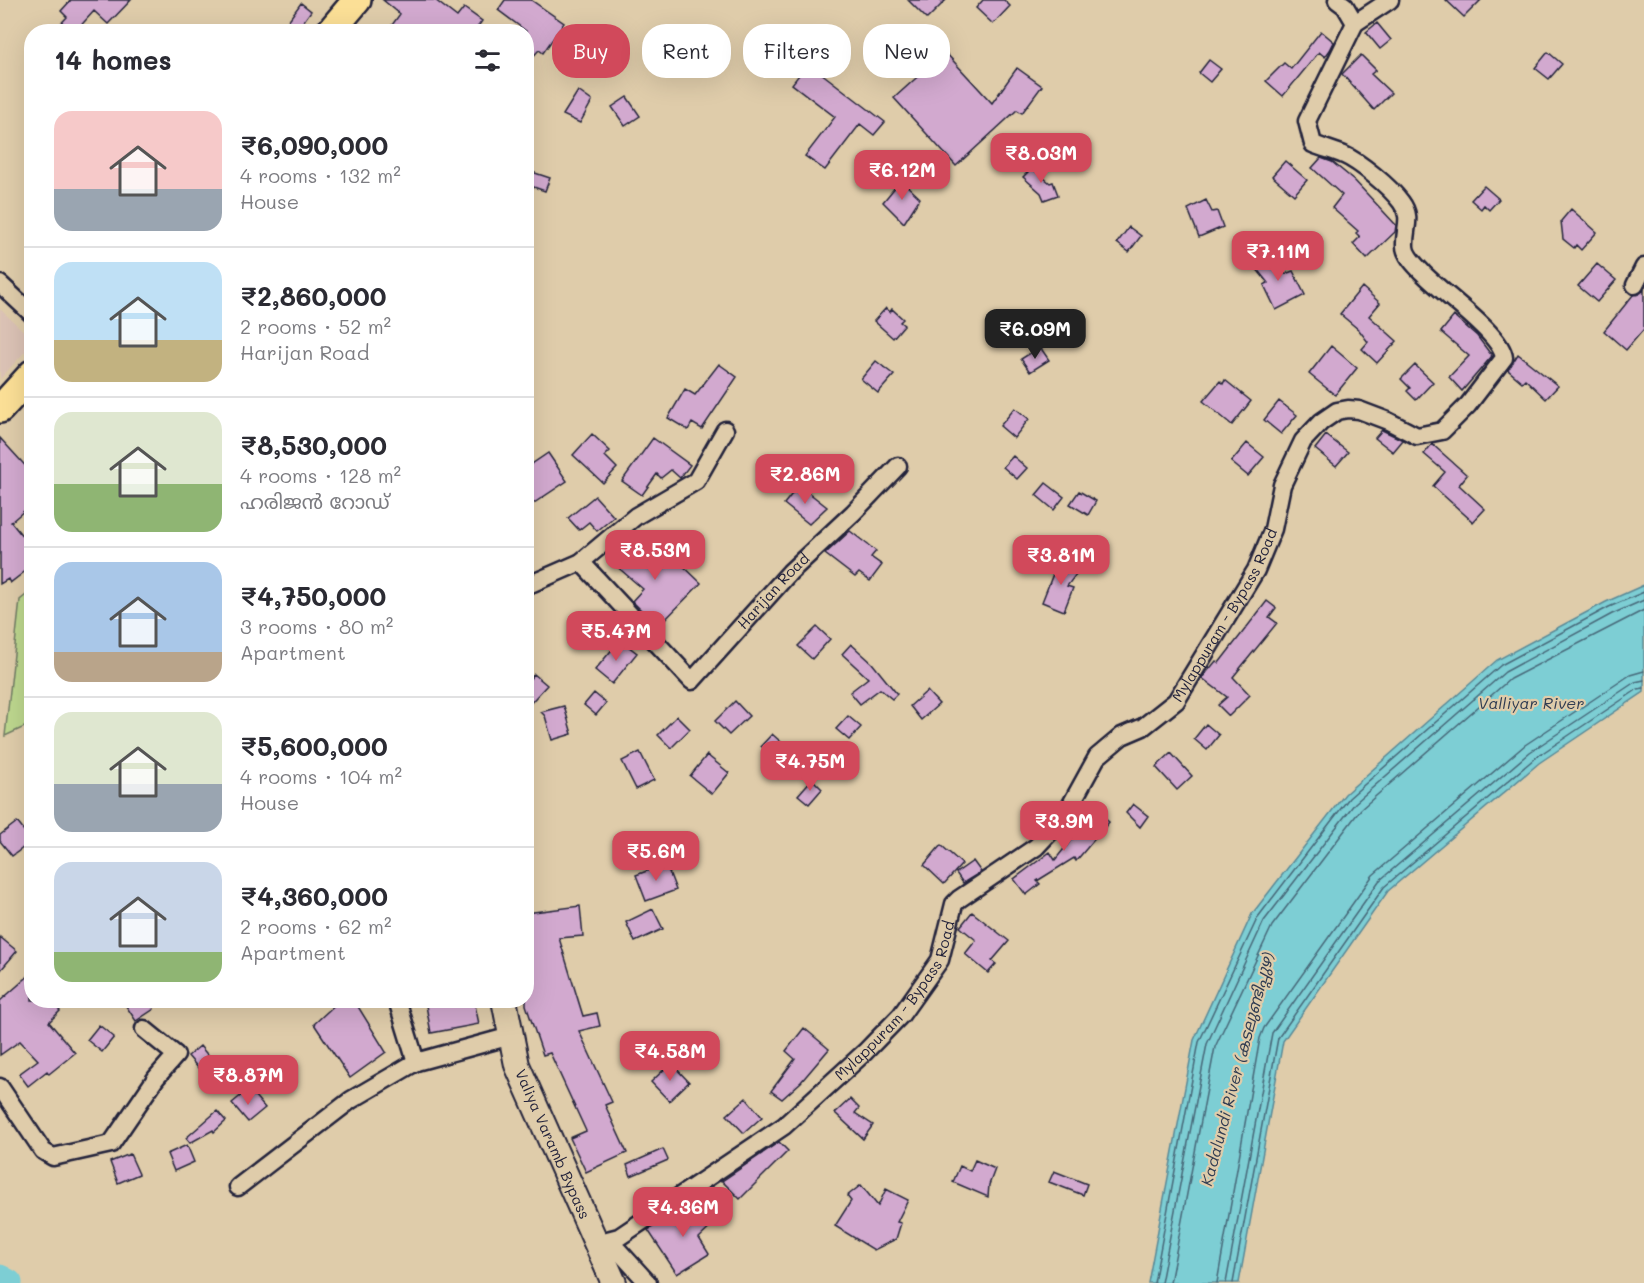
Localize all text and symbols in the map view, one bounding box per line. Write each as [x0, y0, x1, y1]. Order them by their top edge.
chip: Buy [552, 24, 630, 78]
chip: Rent [642, 24, 731, 78]
chip: Filters [743, 24, 851, 78]
chip: New [863, 24, 950, 78]
text: 14 homes [54, 43, 172, 77]
icon: filters [471, 44, 504, 77]
text: ₹6,090,000 [240, 128, 388, 162]
pin: ₹8.03M [992, 133, 1090, 184]
icon: home [102, 135, 174, 207]
text: ₹8.03M [1005, 139, 1077, 165]
pin: ₹6.12M [853, 150, 951, 201]
text: ₹6.12M [868, 156, 936, 182]
text: 4 rooms · 132 m² [240, 162, 401, 188]
text: House [240, 188, 299, 214]
pin: ₹7.11M [1229, 231, 1327, 282]
text: ₹7.11M [1246, 237, 1310, 263]
text: ₹2,860,000 [240, 279, 386, 313]
icon: home [102, 286, 174, 358]
pin: ₹6.09M [986, 309, 1084, 360]
text: 2 rooms · 52 m² [240, 313, 391, 339]
text: ₹6.09M [999, 315, 1071, 341]
text: Harijan Road [240, 339, 369, 365]
text: ₹8,530,000 [240, 428, 387, 462]
icon: home [102, 436, 174, 508]
pin: ₹2.86M [756, 454, 854, 505]
text: ₹2.86M [769, 460, 841, 486]
text: 4 rooms · 128 m² [240, 462, 401, 488]
text: ഹരിജൻ റോഡ് [240, 488, 389, 514]
street label: Mylappuram - Bypass Road [1167, 525, 1281, 705]
pin: ₹8.53M [606, 530, 704, 581]
pin: ₹3.81M [1012, 535, 1110, 586]
text: ₹8.53M [619, 536, 691, 562]
text: ₹3.81M [1027, 541, 1095, 567]
street label: Harijan Road [732, 548, 813, 633]
text: ₹4,750,000 [240, 579, 386, 613]
icon: home [102, 586, 174, 658]
pin: ₹5.47M [567, 611, 665, 662]
text: 3 rooms · 80 m² [240, 613, 393, 639]
text: ₹5.47M [580, 617, 652, 643]
text: Apartment [240, 639, 346, 665]
water label: Valliyar River [1478, 692, 1584, 713]
text: ₹5,600,000 [240, 729, 388, 763]
icon: home [102, 736, 174, 808]
pin: ₹4.75M [761, 741, 859, 792]
text: ₹4.75M [774, 747, 846, 773]
text: 4 rooms · 104 m² [240, 763, 402, 789]
text: House [240, 789, 299, 815]
pin: ₹3.9M [1022, 801, 1106, 852]
text: ₹3.9M [1034, 807, 1094, 833]
pin: ₹5.6M [614, 831, 698, 882]
text: ₹5.6M [626, 837, 686, 863]
text: ₹4,360,000 [240, 879, 388, 913]
icon: home [102, 886, 174, 958]
text: 2 rooms · 62 m² [240, 913, 392, 939]
street label: Mylappuram - Bypass Road [830, 918, 958, 1084]
text: Apartment [240, 939, 346, 965]
water label: Kadalundi River (കടലുണ്ടിപ്പുഴ) [1195, 949, 1280, 1189]
pin: ₹4.58M [621, 1031, 719, 1082]
text: ₹4.58M [634, 1037, 706, 1063]
pin: ₹8.87M [199, 1055, 297, 1106]
text: ₹8.87M [212, 1061, 284, 1087]
street label: Valiya Varamb Bypass [511, 1066, 595, 1222]
pin: ₹4.36M [634, 1187, 732, 1238]
text: ₹4.36M [647, 1193, 719, 1219]

